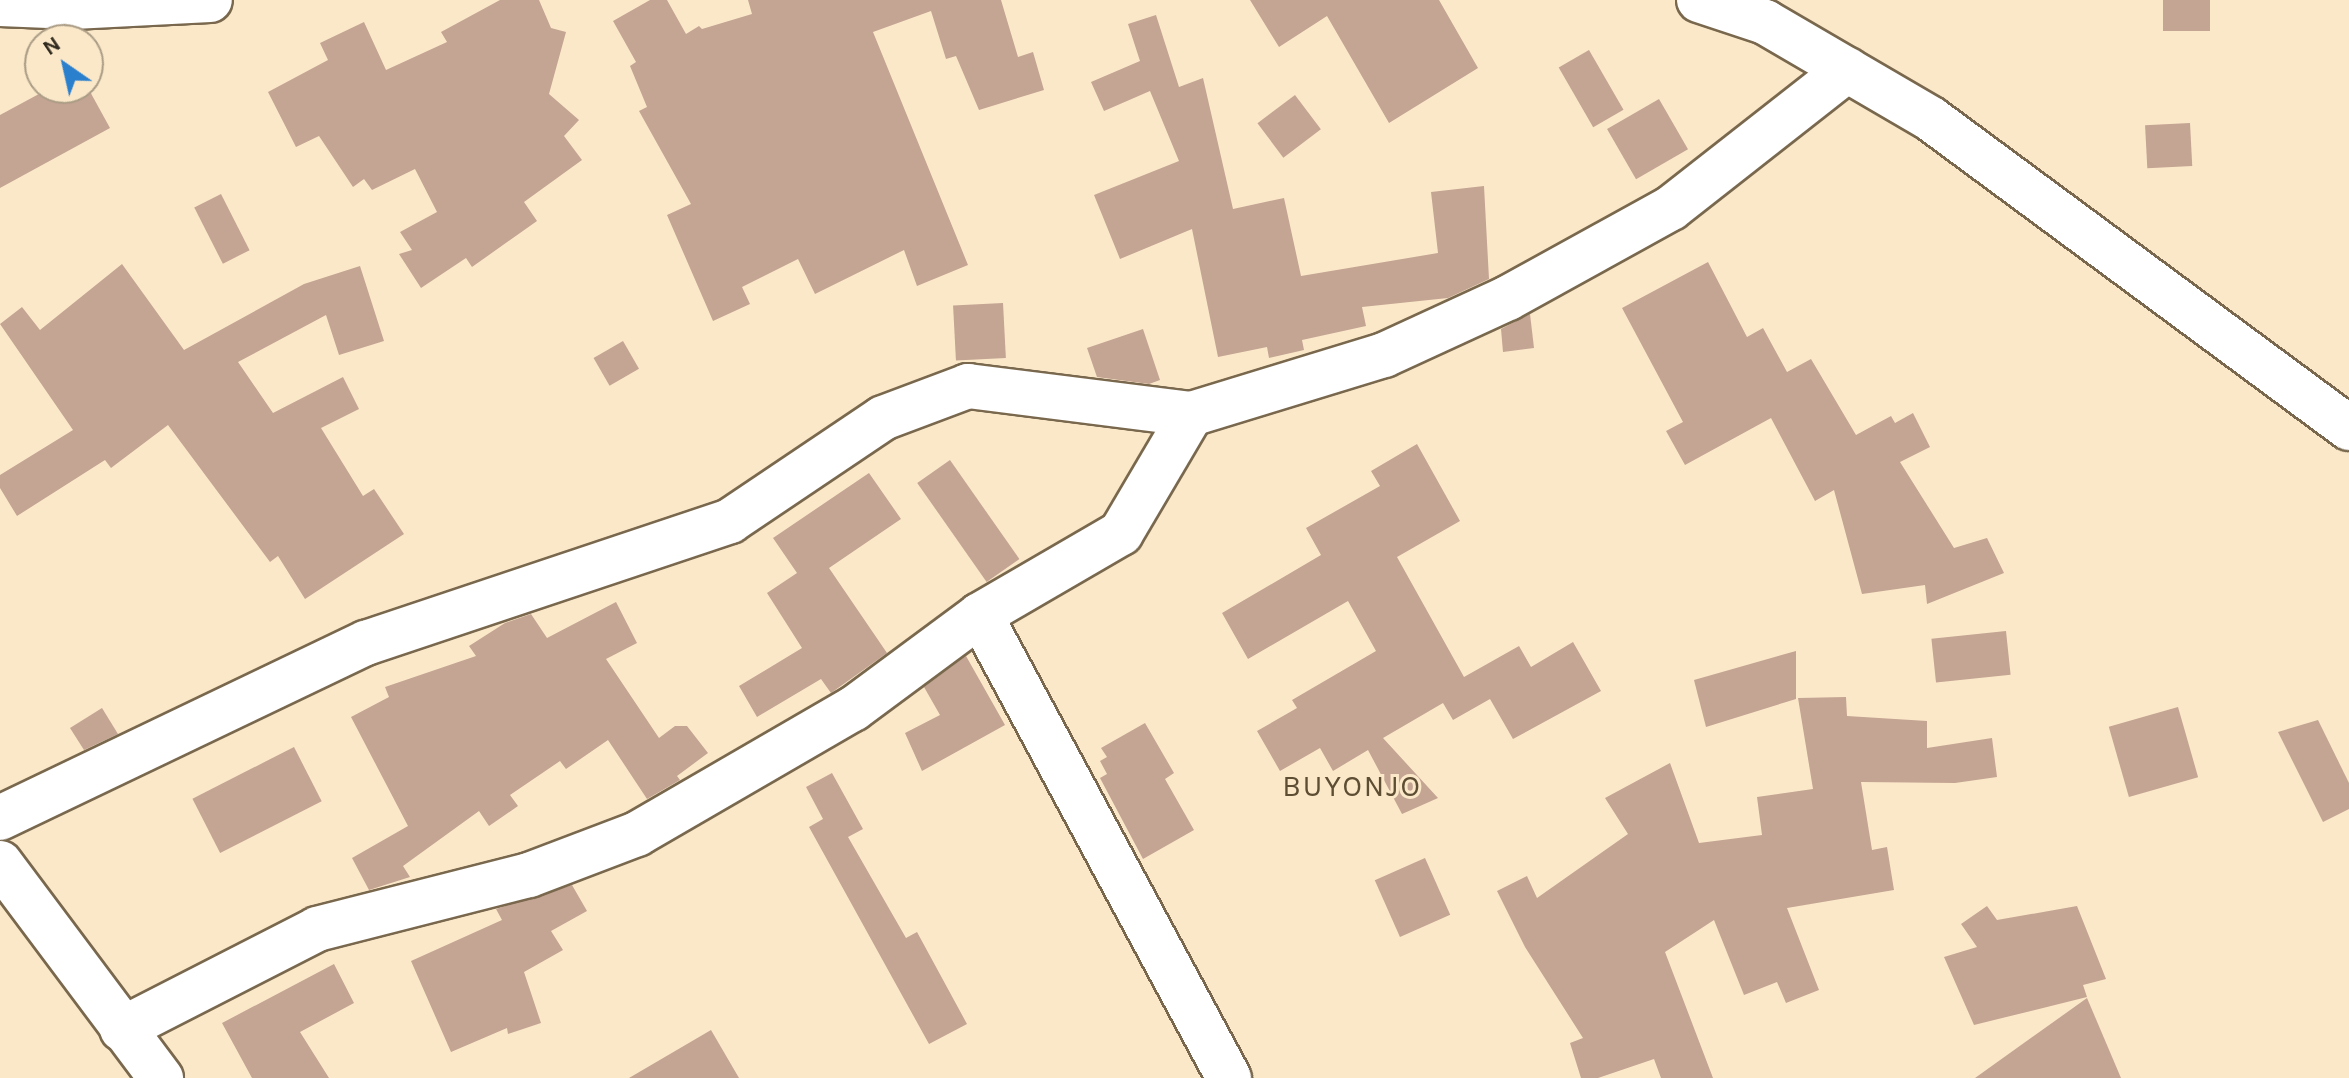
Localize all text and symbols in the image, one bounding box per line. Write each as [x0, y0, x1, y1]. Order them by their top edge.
north arrow [24, 24, 104, 104]
text: N [38, 31, 66, 61]
district label: BUYONJO [1282, 768, 1422, 804]

